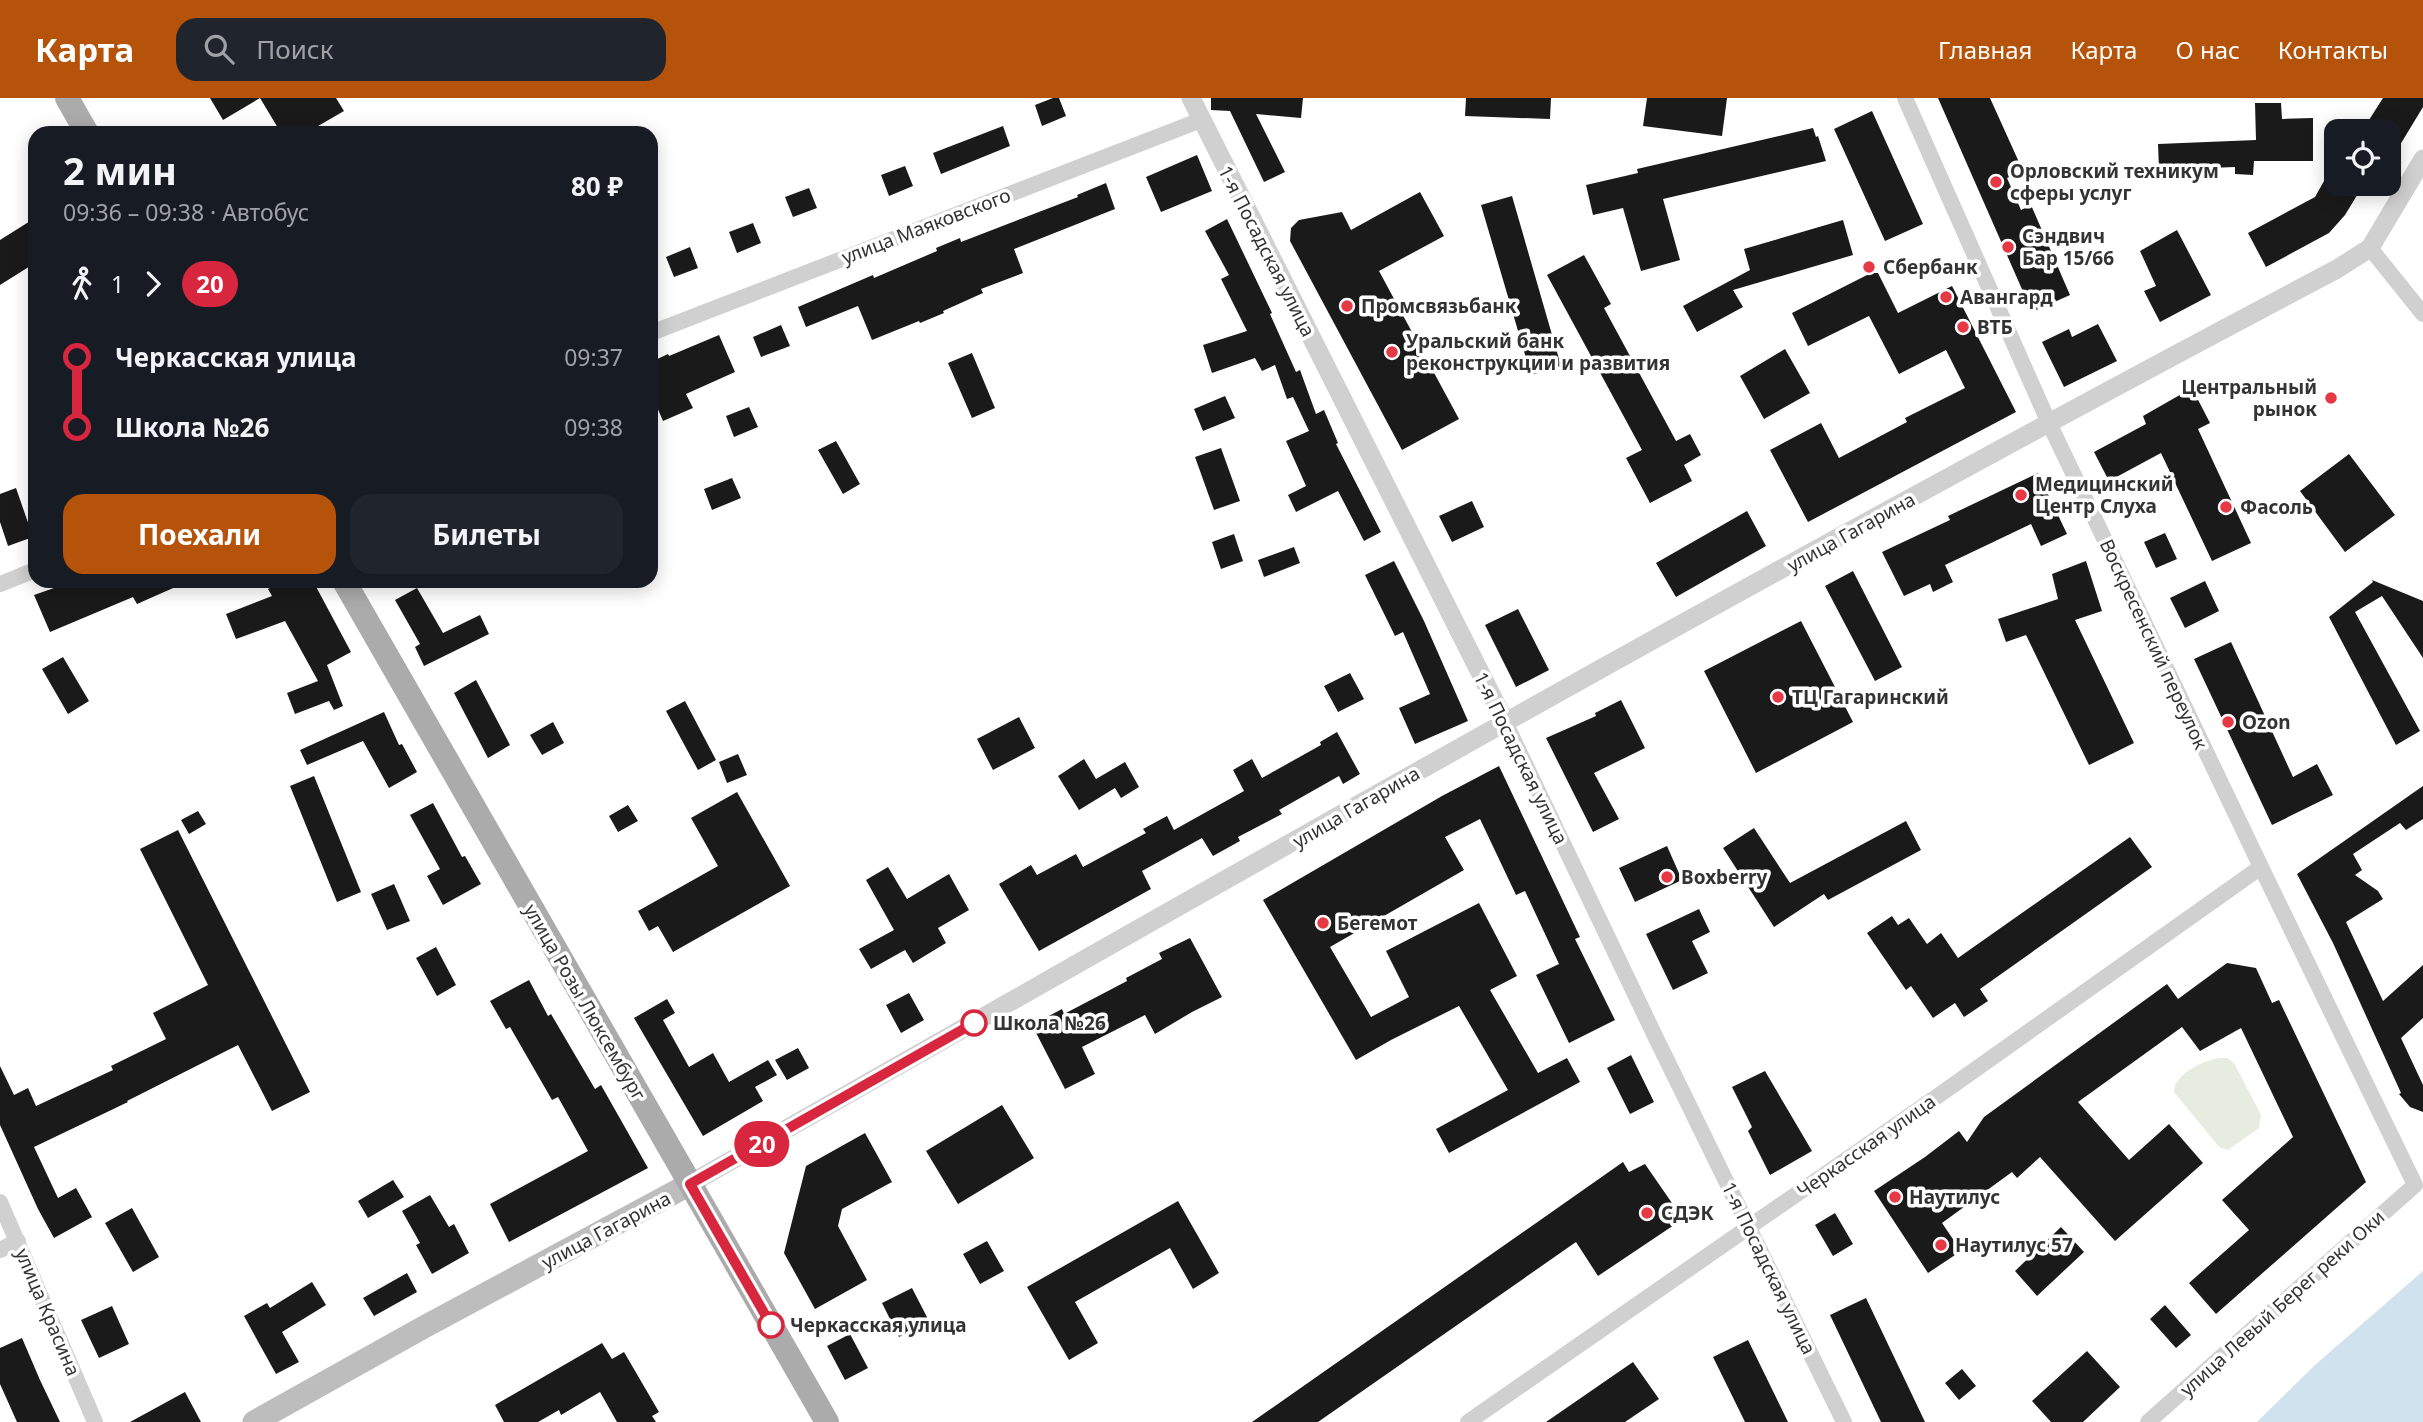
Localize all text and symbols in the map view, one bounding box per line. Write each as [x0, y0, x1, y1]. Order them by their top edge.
search box [176, 18, 666, 81]
text: Карта [35, 27, 134, 72]
icon: search [200, 30, 238, 68]
text: Поиск [256, 31, 333, 67]
text: Главная [1938, 33, 2032, 66]
text: Карта [2070, 33, 2137, 66]
text: О нас [2175, 33, 2240, 66]
text: Контакты [2278, 33, 2388, 66]
map controls [2324, 119, 2401, 196]
button: locate [2324, 119, 2401, 196]
text: 2 мин [63, 144, 177, 196]
place label: Орловский техникум сферы услуг [2010, 158, 2219, 206]
street label: 1-я Посадская улица [1213, 161, 1321, 341]
text: 80 ₽ [571, 168, 623, 204]
marker: Орловский техникум сферы услуг [1988, 174, 2004, 190]
street label: улица Маяковского [838, 182, 1014, 270]
text: 09:36 – 09:38 · Автобус [63, 196, 309, 228]
place label: Сэндвич Бар 15/66 [2022, 223, 2114, 271]
marker: Сэндвич Бар 15/66 [2000, 239, 2016, 255]
place label: Сбербанк [1883, 254, 1978, 280]
marker: Сбербанк [1861, 259, 1877, 275]
icon: walk [63, 265, 101, 303]
icon: forward [134, 265, 172, 303]
text: 20 [196, 267, 224, 300]
text: 1 [111, 268, 124, 300]
place label: Авангард [1960, 284, 2053, 310]
marker: Авангард [1938, 289, 1954, 305]
place label: Промсвязьбанк [1361, 293, 1517, 319]
marker: Промсвязьбанк [1339, 298, 1355, 314]
place label: ВТБ [1977, 314, 2013, 340]
marker: ВТБ [1955, 319, 1971, 335]
place label: Уральский банк реконструкции и развития [1406, 328, 1670, 376]
text: Черкасская улица [115, 339, 357, 375]
text: 09:37 [564, 341, 623, 373]
marker: Уральский банк реконструкции и развития [1384, 344, 1400, 360]
place label: Центральный рынок [2181, 374, 2317, 422]
marker: Центральный рынок [2323, 390, 2339, 406]
text: Школа №26 [115, 409, 269, 445]
text: 09:38 [564, 411, 623, 443]
place label: Медицинский Центр Слуха [2035, 471, 2174, 519]
street label: улица Гагарина [1782, 486, 1920, 578]
marker: Медицинский Центр Слуха [2013, 487, 2029, 503]
button: Поехали [63, 494, 336, 574]
button: Билеты [350, 494, 623, 574]
place label: Фасоль [2240, 494, 2313, 520]
marker: Фасоль [2218, 499, 2234, 515]
street label: Воскресенский переулок [2094, 535, 2214, 753]
street label: 1-я Посадская улица [1468, 667, 1574, 849]
place label: ТЦ Гагаринский [1792, 684, 1949, 710]
marker: ТЦ Гагаринский [1770, 689, 1786, 705]
place label: Ozon [2242, 709, 2291, 735]
marker: Ozon [2220, 714, 2236, 730]
street label: улица Гагарина [1288, 760, 1424, 854]
place label: Boxberry [1681, 864, 1767, 890]
marker: Boxberry [1659, 869, 1675, 885]
street label: улица Розы Люксембург [518, 899, 652, 1105]
place label: Бегемот [1337, 910, 1418, 936]
marker: Бегемот [1315, 915, 1331, 931]
marker: Школа №26 [961, 1010, 987, 1036]
place label: Школа №26 [993, 1010, 1106, 1036]
street label: Черкасская улица [1792, 1088, 1940, 1204]
line badge: 20 [730, 1121, 794, 1167]
text: 20 [748, 1127, 776, 1160]
street label: 1-я Посадская улица [1716, 1177, 1822, 1359]
place label: Наутилус [1909, 1184, 2000, 1210]
street label: улица Гагарина [537, 1185, 675, 1275]
marker: Наутилус [1887, 1189, 1903, 1205]
place label: СДЭК [1661, 1200, 1714, 1226]
street label: улица Левый Берег реки Оки [2174, 1204, 2390, 1402]
marker: СДЭК [1639, 1205, 1655, 1221]
place label: Наутилус 57 [1955, 1232, 2073, 1258]
marker: Наутилус 57 [1933, 1237, 1949, 1253]
street label: улица Красина [9, 1244, 87, 1380]
marker: Черкасская улица [758, 1312, 784, 1338]
place label: Черкасская улица [790, 1312, 967, 1338]

